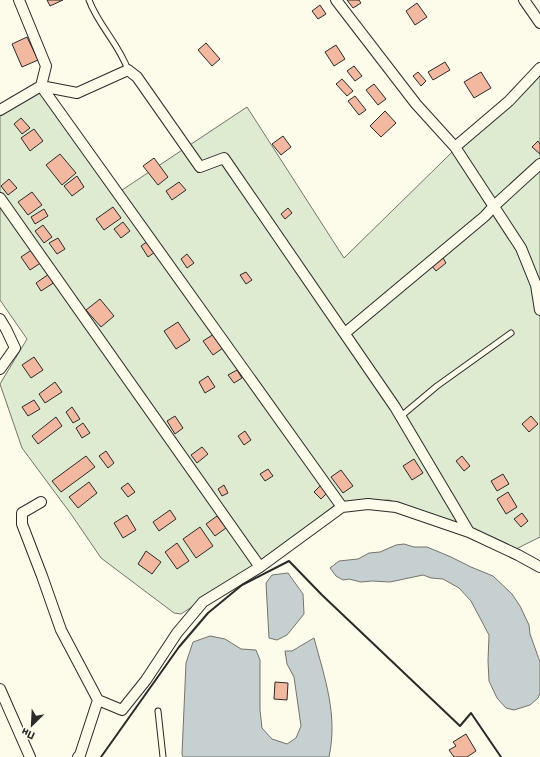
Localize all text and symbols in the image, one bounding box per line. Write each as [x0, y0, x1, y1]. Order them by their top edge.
north arrow [12, 705, 52, 745]
text: Пн [19, 724, 37, 743]

